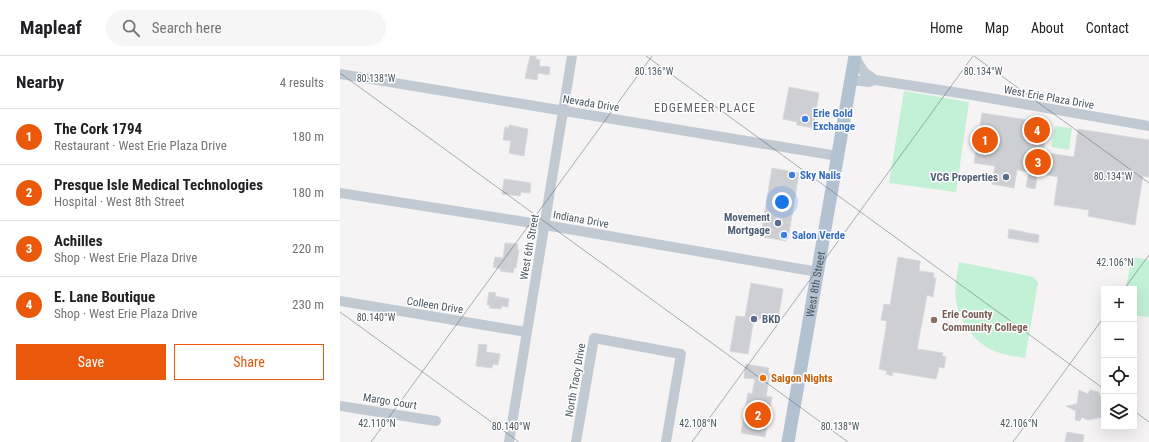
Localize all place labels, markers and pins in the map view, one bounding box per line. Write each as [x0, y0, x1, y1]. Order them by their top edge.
place label: Erie Gold Exchange [813, 107, 855, 133]
marker: Erie Gold Exchange [800, 114, 810, 124]
pin: 4 [1024, 115, 1050, 145]
pin: 1 [972, 125, 998, 155]
pin: 3 [1025, 147, 1051, 177]
place label: Sky Nails [800, 169, 841, 182]
marker: Sky Nails [787, 170, 797, 180]
place label: VCG Properties [930, 171, 998, 184]
marker: VCG Properties [1001, 172, 1011, 182]
place label: Movement Mortgage [724, 211, 771, 237]
marker: Movement Mortgage [773, 218, 783, 228]
place label: Salon Verde [792, 229, 845, 242]
marker: Salon Verde [779, 230, 789, 240]
place label: Erie County Community College [942, 308, 1028, 334]
place label: BKD [762, 313, 780, 326]
marker: BKD [749, 314, 759, 324]
marker: Erie County Community College [929, 315, 939, 325]
place label: Saigon Nights [771, 372, 833, 385]
marker: Saigon Nights [758, 373, 768, 383]
pin: 2 [745, 400, 771, 430]

